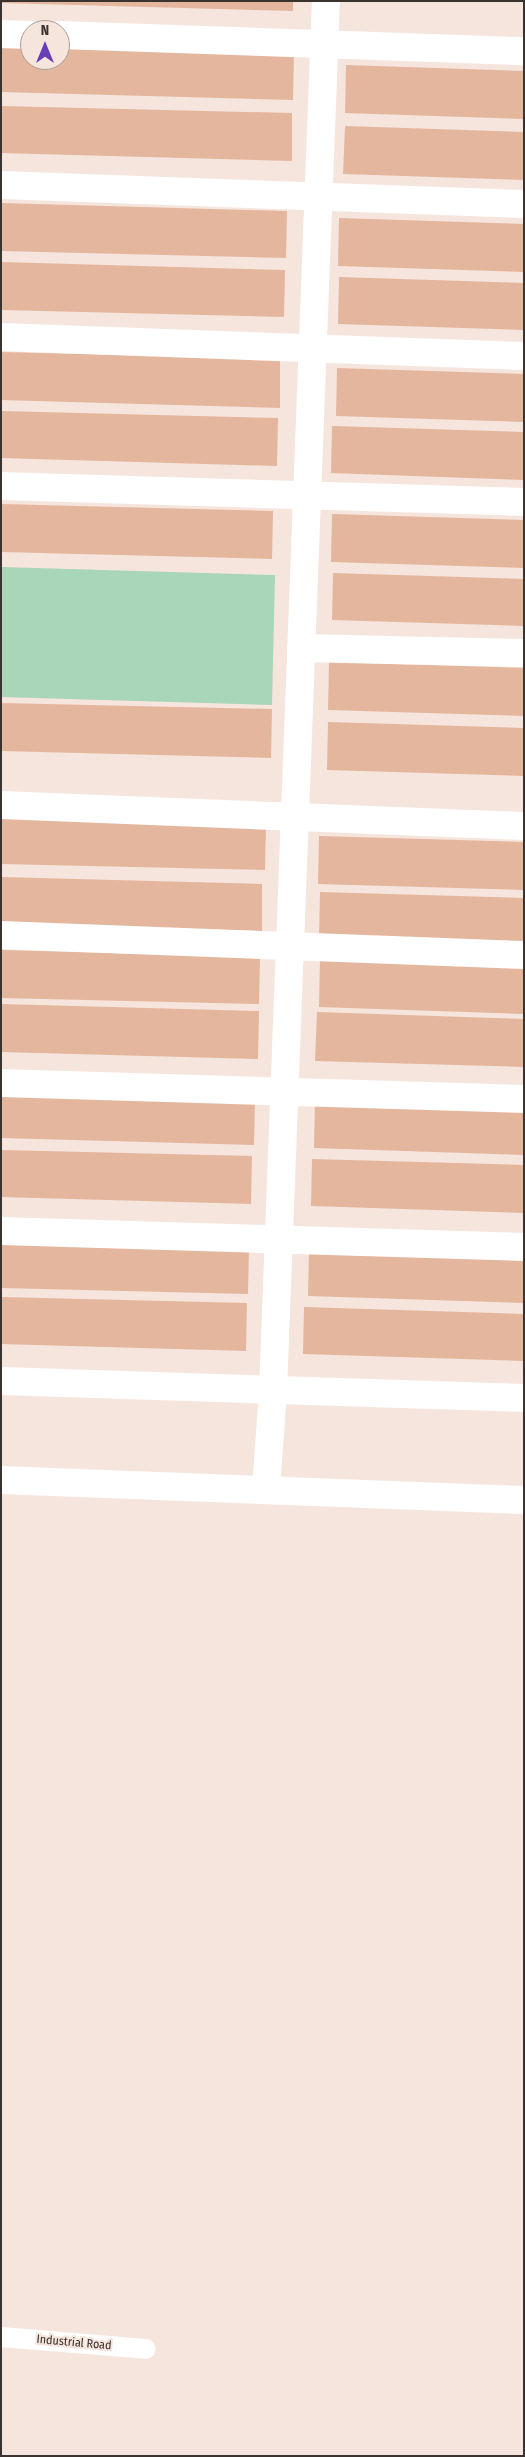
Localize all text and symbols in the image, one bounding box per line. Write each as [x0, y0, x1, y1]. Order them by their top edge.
north arrow [20, 20, 70, 70]
text: N [41, 22, 49, 39]
street label: Industrial Road [36, 2333, 112, 2353]

